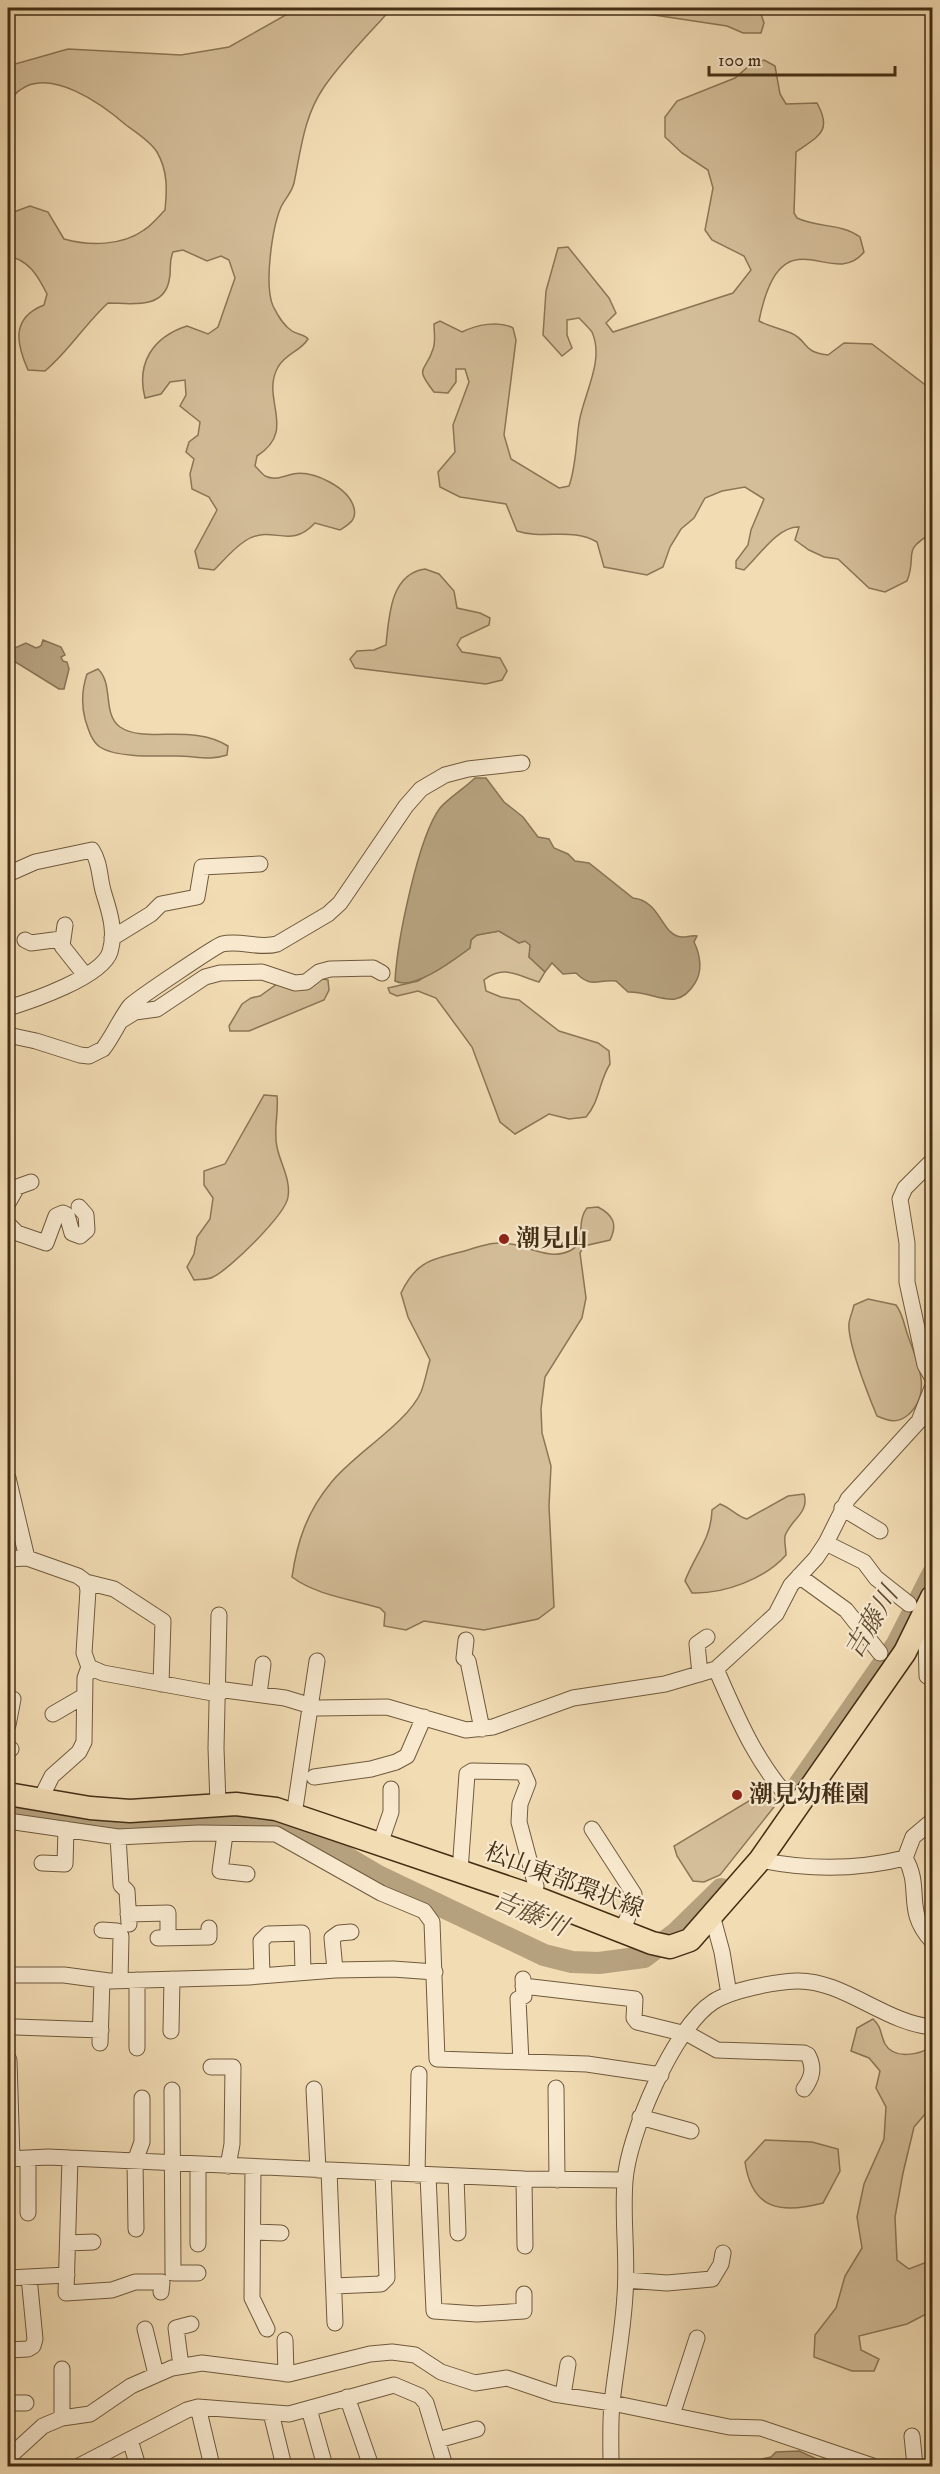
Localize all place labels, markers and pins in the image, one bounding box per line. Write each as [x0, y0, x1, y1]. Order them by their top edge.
place label: 潮見山 [516, 1224, 588, 1254]
marker: 潮見山 [497, 1232, 511, 1246]
place label: 潮見幼稚園 [749, 1780, 869, 1810]
marker: 潮見幼稚園 [730, 1788, 744, 1802]

